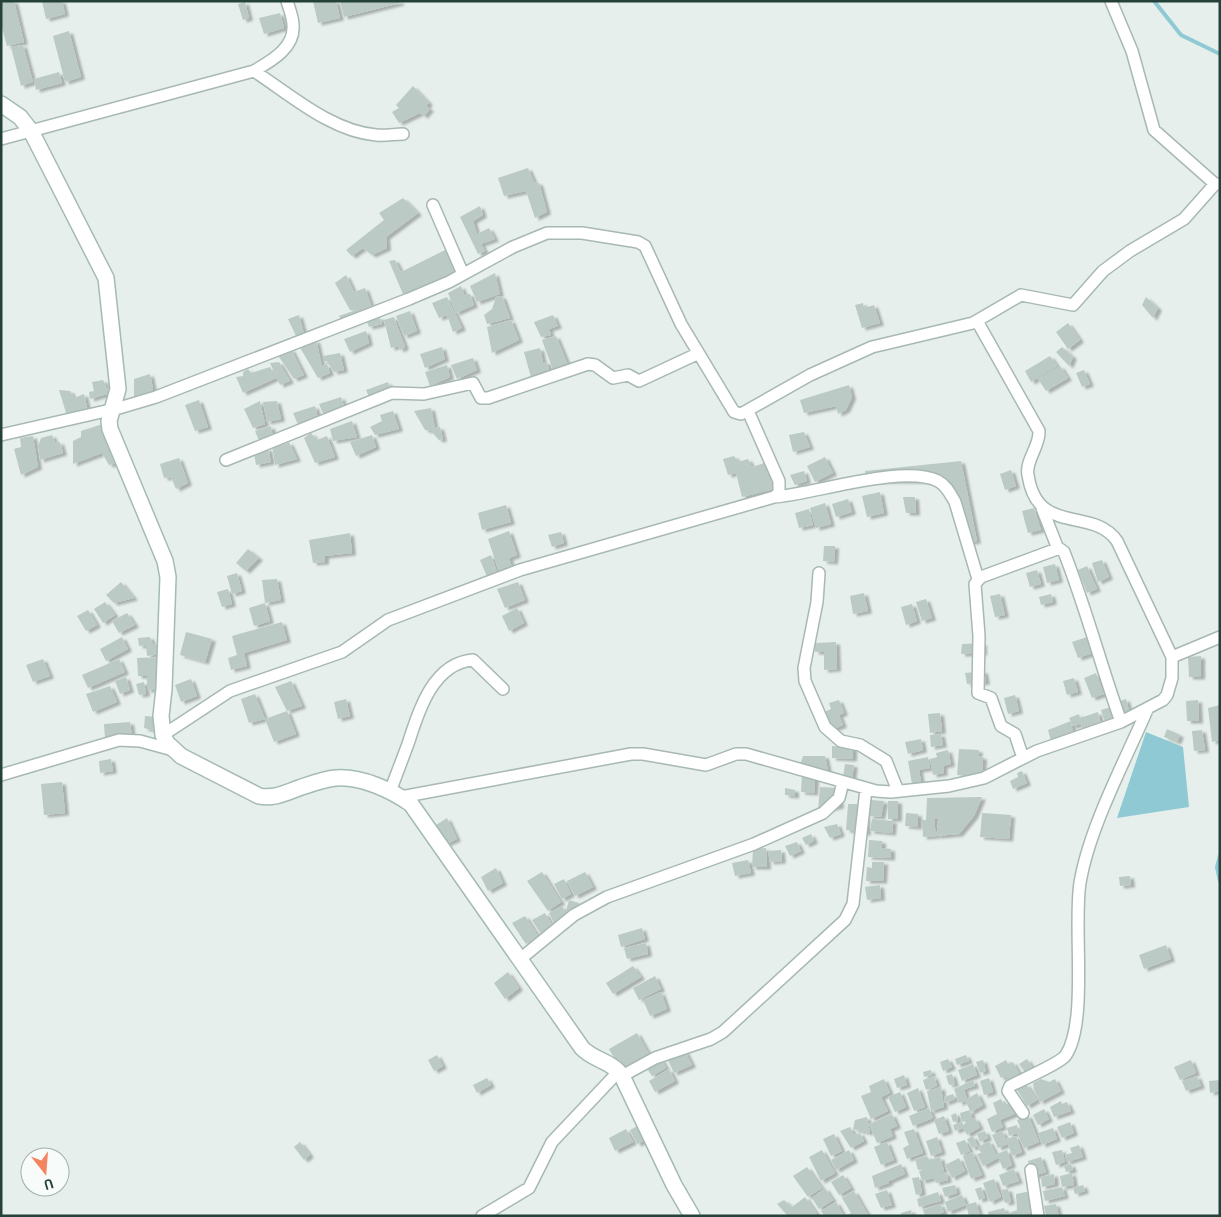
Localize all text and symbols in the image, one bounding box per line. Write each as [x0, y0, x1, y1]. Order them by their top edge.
north arrow [20, 1147, 70, 1197]
text: U [42, 1175, 56, 1194]

